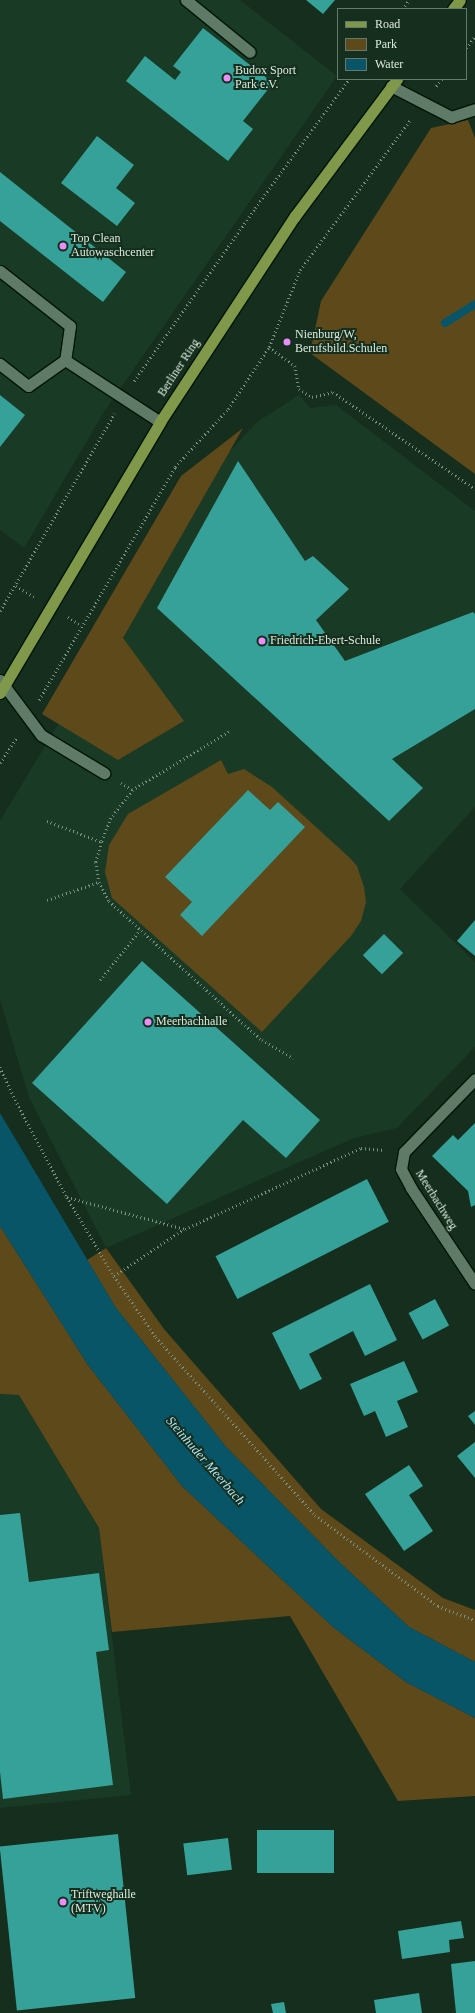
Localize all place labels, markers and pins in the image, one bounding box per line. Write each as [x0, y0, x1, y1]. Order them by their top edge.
place label: Budox Sport Park e.V. [235, 64, 296, 92]
marker: Budox Sport Park e.V. [222, 73, 232, 83]
place label: Top Clean Autowaschcenter [71, 232, 154, 260]
marker: Top Clean Autowaschcenter [58, 241, 68, 251]
place label: Nienburg/W, Berufsbild.Schulen [295, 328, 387, 356]
marker: Nienburg/W, Berufsbild.Schulen [282, 337, 292, 347]
place label: Friedrich-Ebert-Schule [270, 634, 381, 648]
marker: Friedrich-Ebert-Schule [257, 636, 267, 646]
place label: Meerbachhalle [156, 1015, 227, 1029]
marker: Meerbachhalle [143, 1017, 153, 1027]
place label: Triftweghalle (MTV) [71, 1888, 136, 1916]
marker: Triftweghalle (MTV) [58, 1897, 68, 1907]

